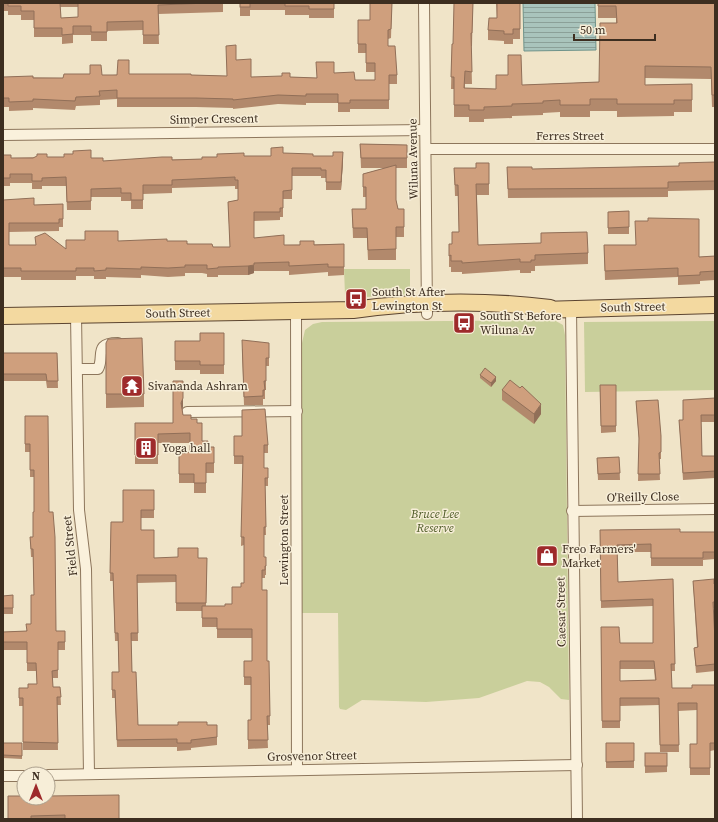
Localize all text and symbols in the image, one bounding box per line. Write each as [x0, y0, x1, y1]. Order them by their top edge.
scale bar [574, 16, 655, 42]
text: 50 m [580, 22, 606, 38]
street label: Simper Crescent [170, 110, 258, 128]
street label: Wiluna Avenue [404, 118, 422, 200]
street label: Ferres Street [536, 128, 604, 144]
place label: South St After Lewington St [372, 284, 445, 314]
bus stop icon: South St After Lewington St [343, 286, 369, 312]
street label: South Street [601, 298, 665, 316]
street label: South Street [146, 304, 210, 322]
place label: South St Before Wiluna Av [480, 308, 562, 338]
bus stop icon: South St Before Wiluna Av [451, 310, 477, 336]
temple icon: Sivananda Ashram [119, 373, 145, 399]
place label: Sivananda Ashram [148, 378, 248, 394]
building icon: Yoga hall [133, 435, 159, 461]
place label: Yoga hall [162, 440, 211, 456]
street label: O'Reilly Close [606, 488, 680, 506]
street label: Lewington Street [276, 494, 292, 585]
park label: Bruce Lee Reserve [410, 506, 459, 536]
street label: Field Street [59, 515, 81, 577]
place label: Freo Farmers' Market [562, 541, 636, 571]
shop icon: Freo Farmers' Market [534, 543, 560, 569]
street label: Caesar Street [552, 577, 570, 647]
street label: Grosvenor Street [267, 747, 357, 765]
north arrow [16, 766, 56, 806]
text: N [32, 769, 40, 784]

